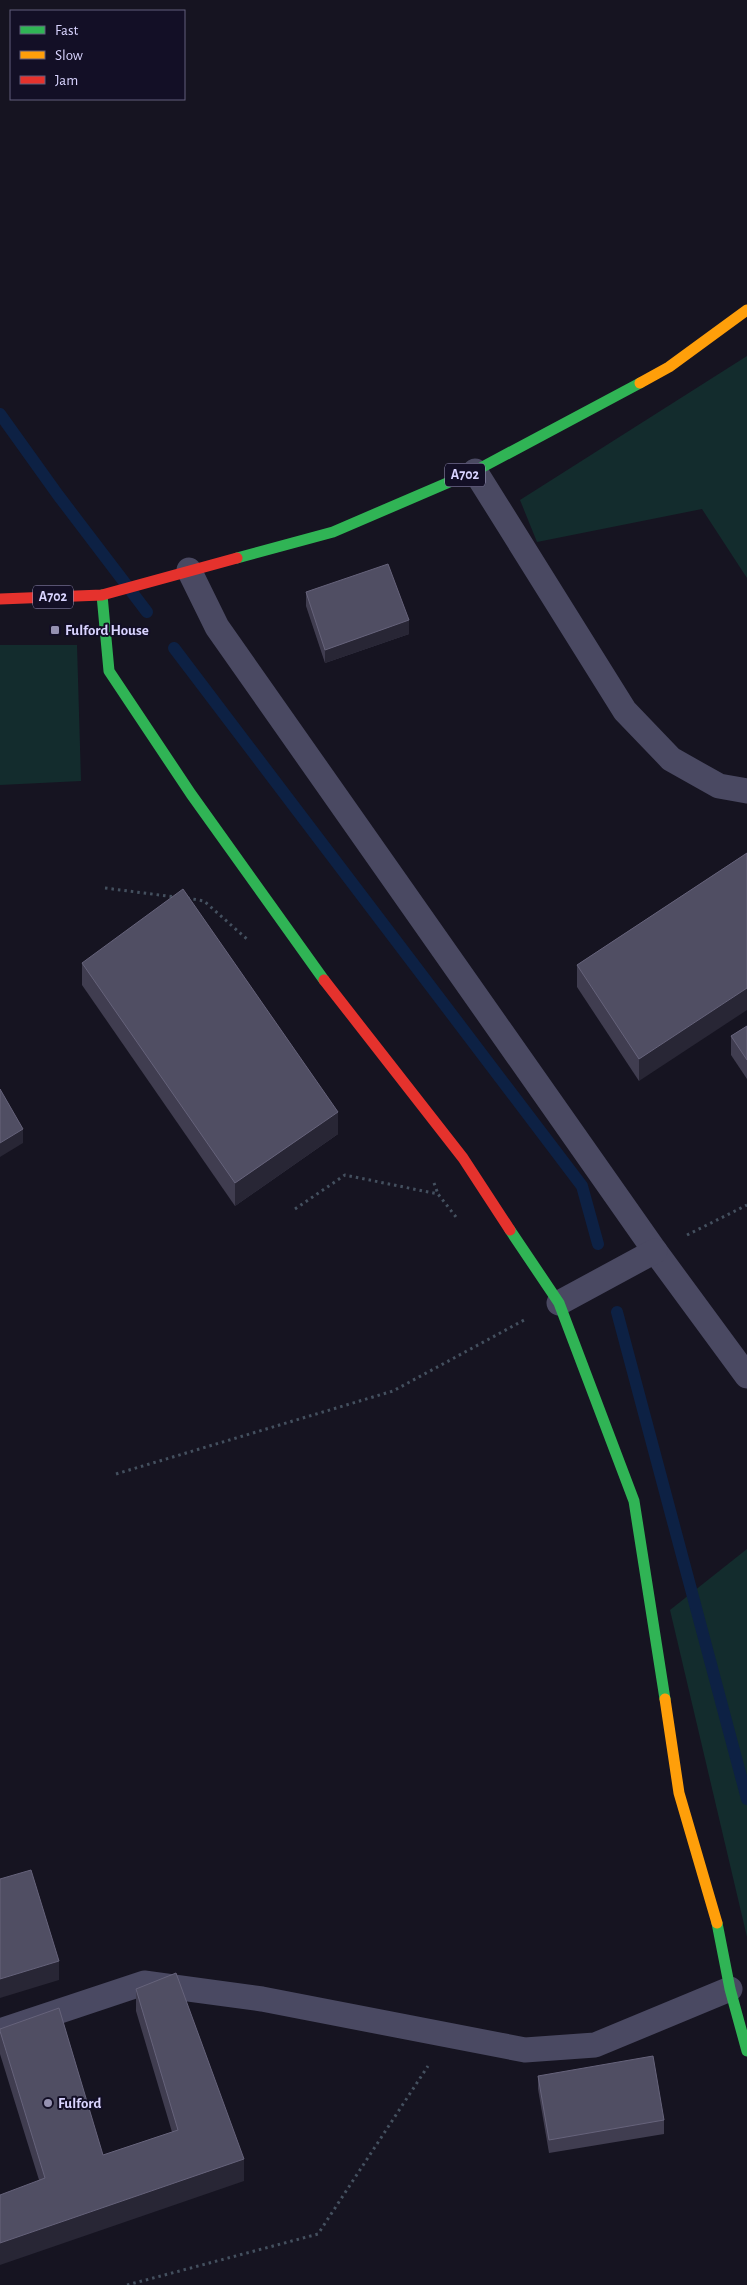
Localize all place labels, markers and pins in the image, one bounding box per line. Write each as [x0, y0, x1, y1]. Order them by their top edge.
place label: Fulford House [65, 623, 149, 638]
marker: Fulford House [49, 624, 61, 636]
place label: Fulford [58, 2096, 101, 2111]
marker: Fulford [42, 2097, 54, 2109]

